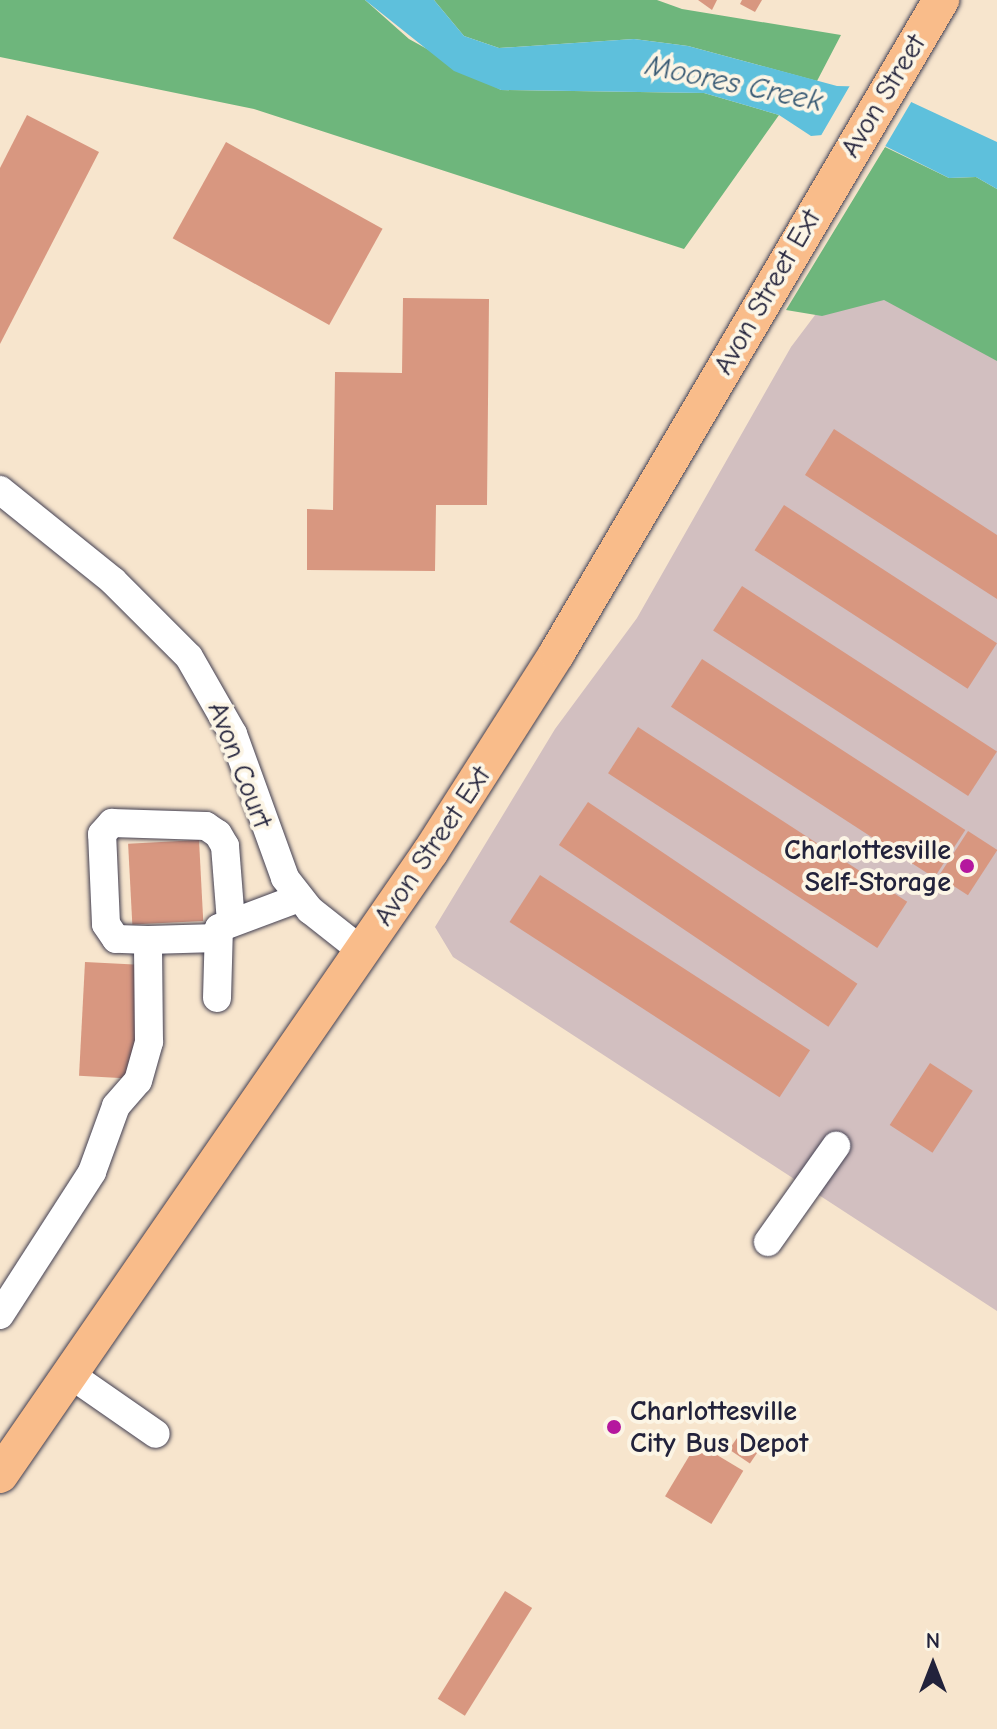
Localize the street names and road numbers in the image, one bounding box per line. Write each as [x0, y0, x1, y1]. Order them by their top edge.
street label: Avon Street [833, 29, 933, 163]
street label: Avon Street Ext [706, 204, 828, 380]
street label: Avon Court [201, 697, 279, 833]
street label: Avon Street Ext [366, 760, 498, 932]

